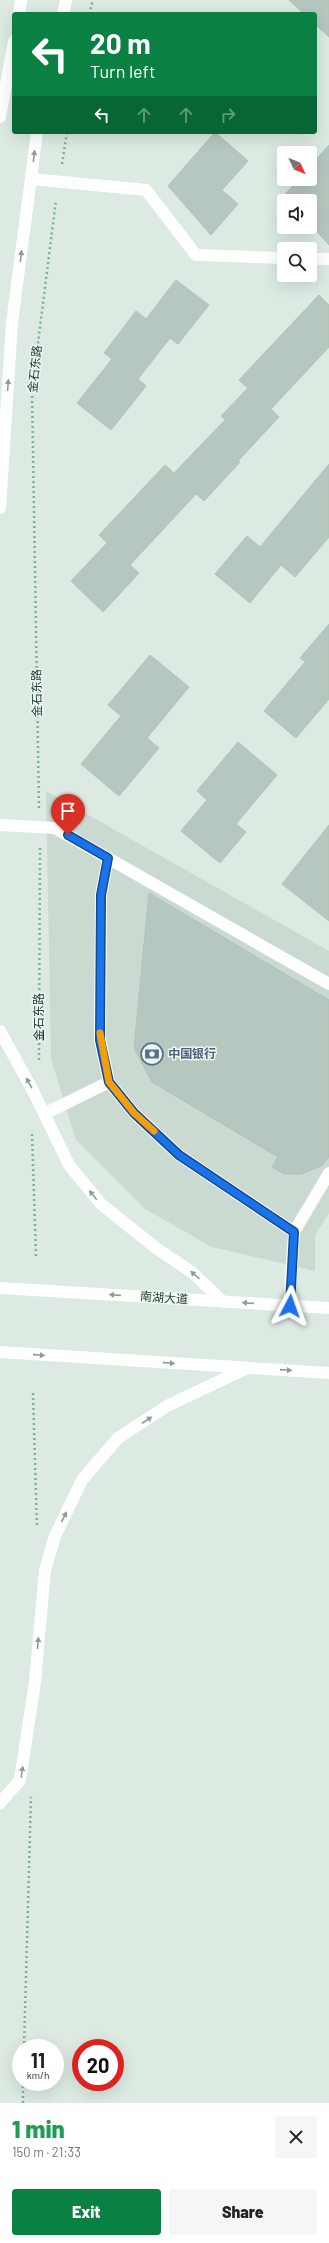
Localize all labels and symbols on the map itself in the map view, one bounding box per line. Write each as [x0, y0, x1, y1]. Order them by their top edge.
north arrow [277, 146, 317, 186]
one-way arrow [31, 150, 37, 162]
one-way arrow [18, 250, 24, 262]
street label: 金石东路 [25, 344, 43, 394]
one-way arrow [5, 379, 12, 391]
street label: 金石东路 [29, 669, 43, 717]
pin [51, 794, 85, 835]
street label: 金石东路 [31, 993, 45, 1041]
bank icon: 中国银行 [139, 1041, 165, 1067]
place label: 中国银行 [168, 1046, 216, 1060]
one-way arrow [25, 1077, 32, 1089]
one-way arrow [89, 1189, 98, 1200]
one-way arrow [190, 1271, 200, 1280]
position arrow [269, 1285, 311, 1327]
street label: 南湖大道 [140, 1288, 189, 1306]
one-way arrow [108, 1292, 121, 1298]
one-way arrow [242, 1300, 254, 1307]
one-way arrow [33, 1352, 46, 1358]
one-way arrow [163, 1359, 175, 1366]
one-way arrow [280, 1367, 292, 1374]
one-way arrow [141, 1416, 152, 1424]
one-way arrow [61, 1511, 67, 1523]
one-way arrow [35, 1637, 42, 1649]
one-way arrow [19, 1766, 25, 1778]
speed limit sign: 20 [72, 2039, 124, 2091]

